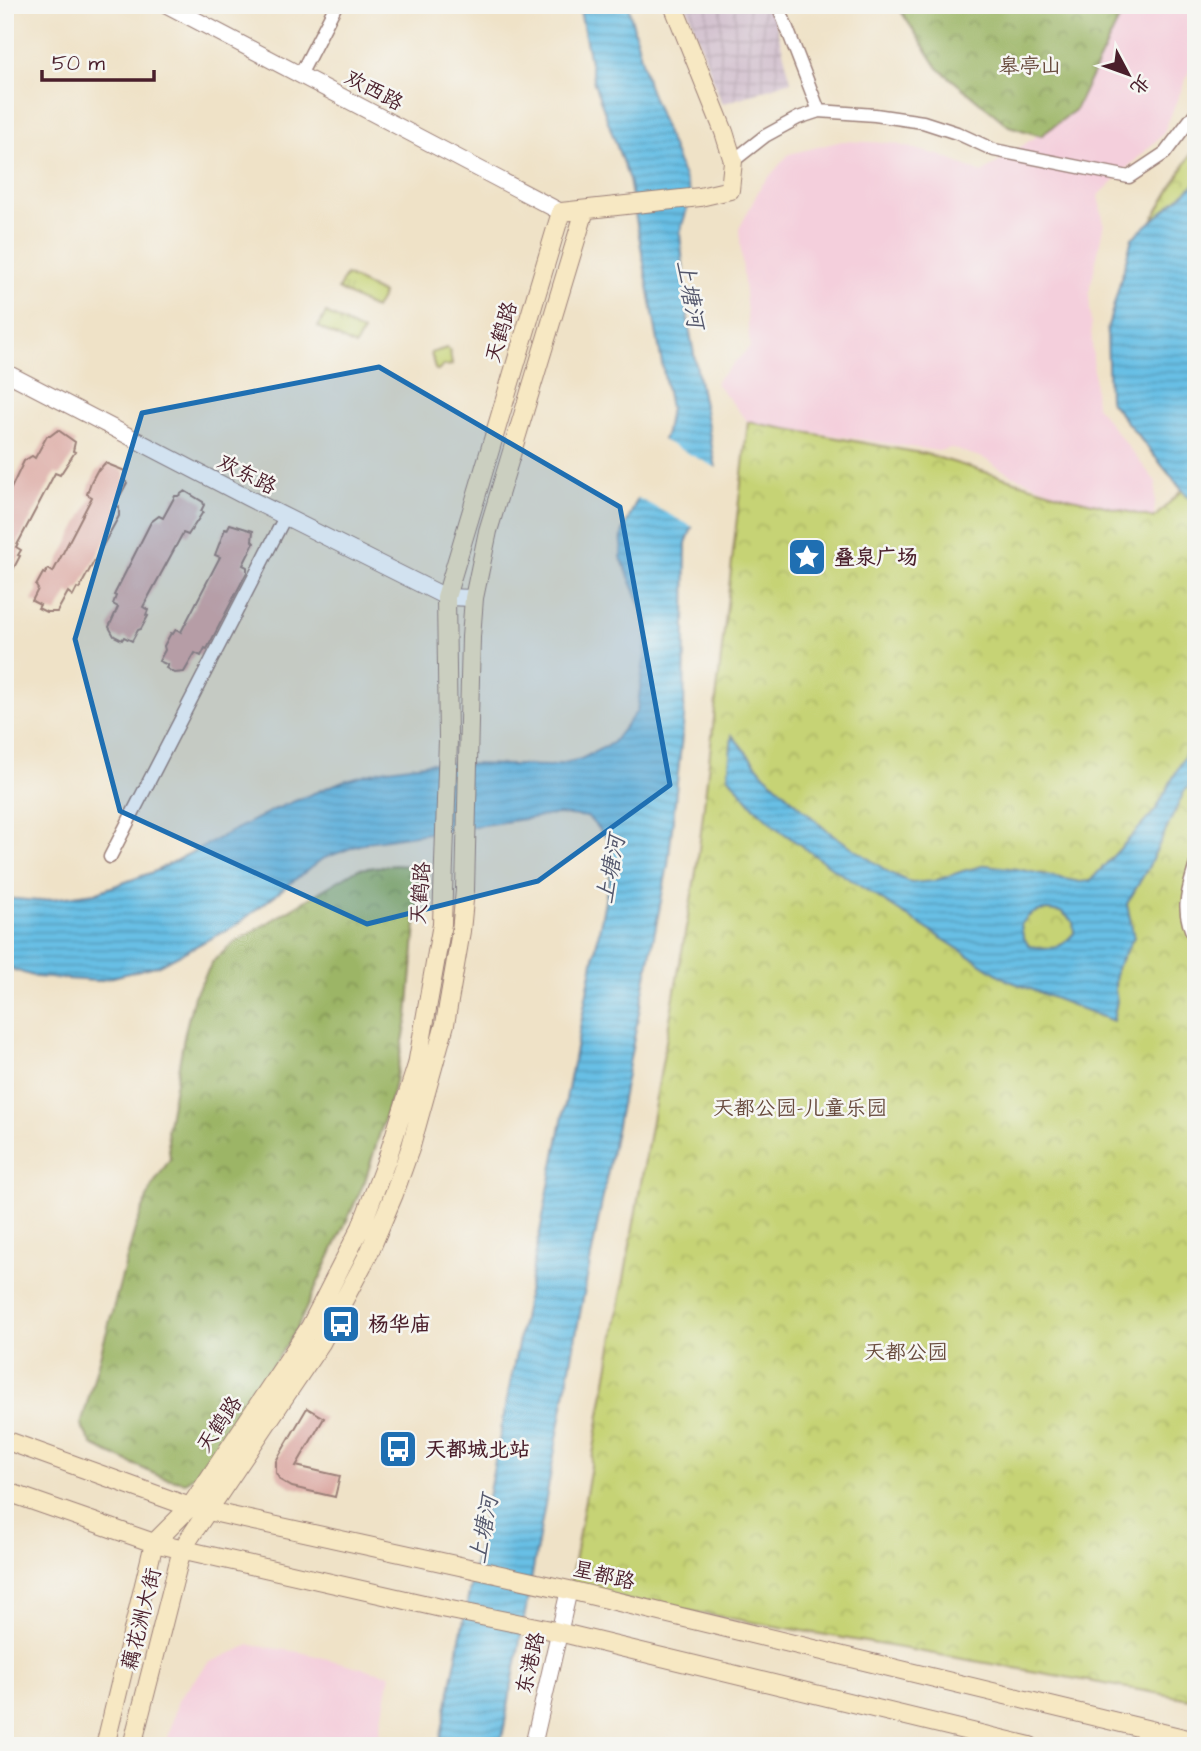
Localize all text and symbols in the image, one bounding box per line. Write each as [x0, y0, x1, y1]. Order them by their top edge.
scale bar [42, 38, 154, 82]
north arrow [1092, 38, 1162, 108]
text: 50 m [52, 49, 106, 78]
park label: 皋亭山 [999, 52, 1062, 81]
street label: 欢西路 [339, 63, 408, 118]
text: 北 [1123, 68, 1156, 100]
water label: 上塘河 [668, 257, 712, 335]
street label: 天鹤路 [478, 298, 525, 367]
street label: 欢东路 [212, 447, 281, 502]
place icon: 叠泉广场 [786, 536, 828, 578]
place label: 叠泉广场 [834, 543, 918, 572]
water label: 上塘河 [589, 828, 634, 906]
street label: 天鹤路 [404, 861, 437, 925]
park label: 天都公园-儿童乐园 [713, 1094, 887, 1123]
bus stop icon: 杨华庙 [320, 1303, 362, 1345]
place label: 杨华庙 [368, 1310, 431, 1339]
park label: 天都公园 [864, 1338, 948, 1367]
street label: 天鹤路 [190, 1390, 249, 1459]
bus stop icon: 天都城北站 [377, 1428, 419, 1470]
place label: 天都城北站 [425, 1435, 530, 1464]
water label: 上塘河 [462, 1488, 507, 1566]
street label: 星都路 [570, 1554, 638, 1597]
street label: 藕花洲大街 [115, 1565, 168, 1674]
street label: 东港路 [509, 1629, 552, 1697]

